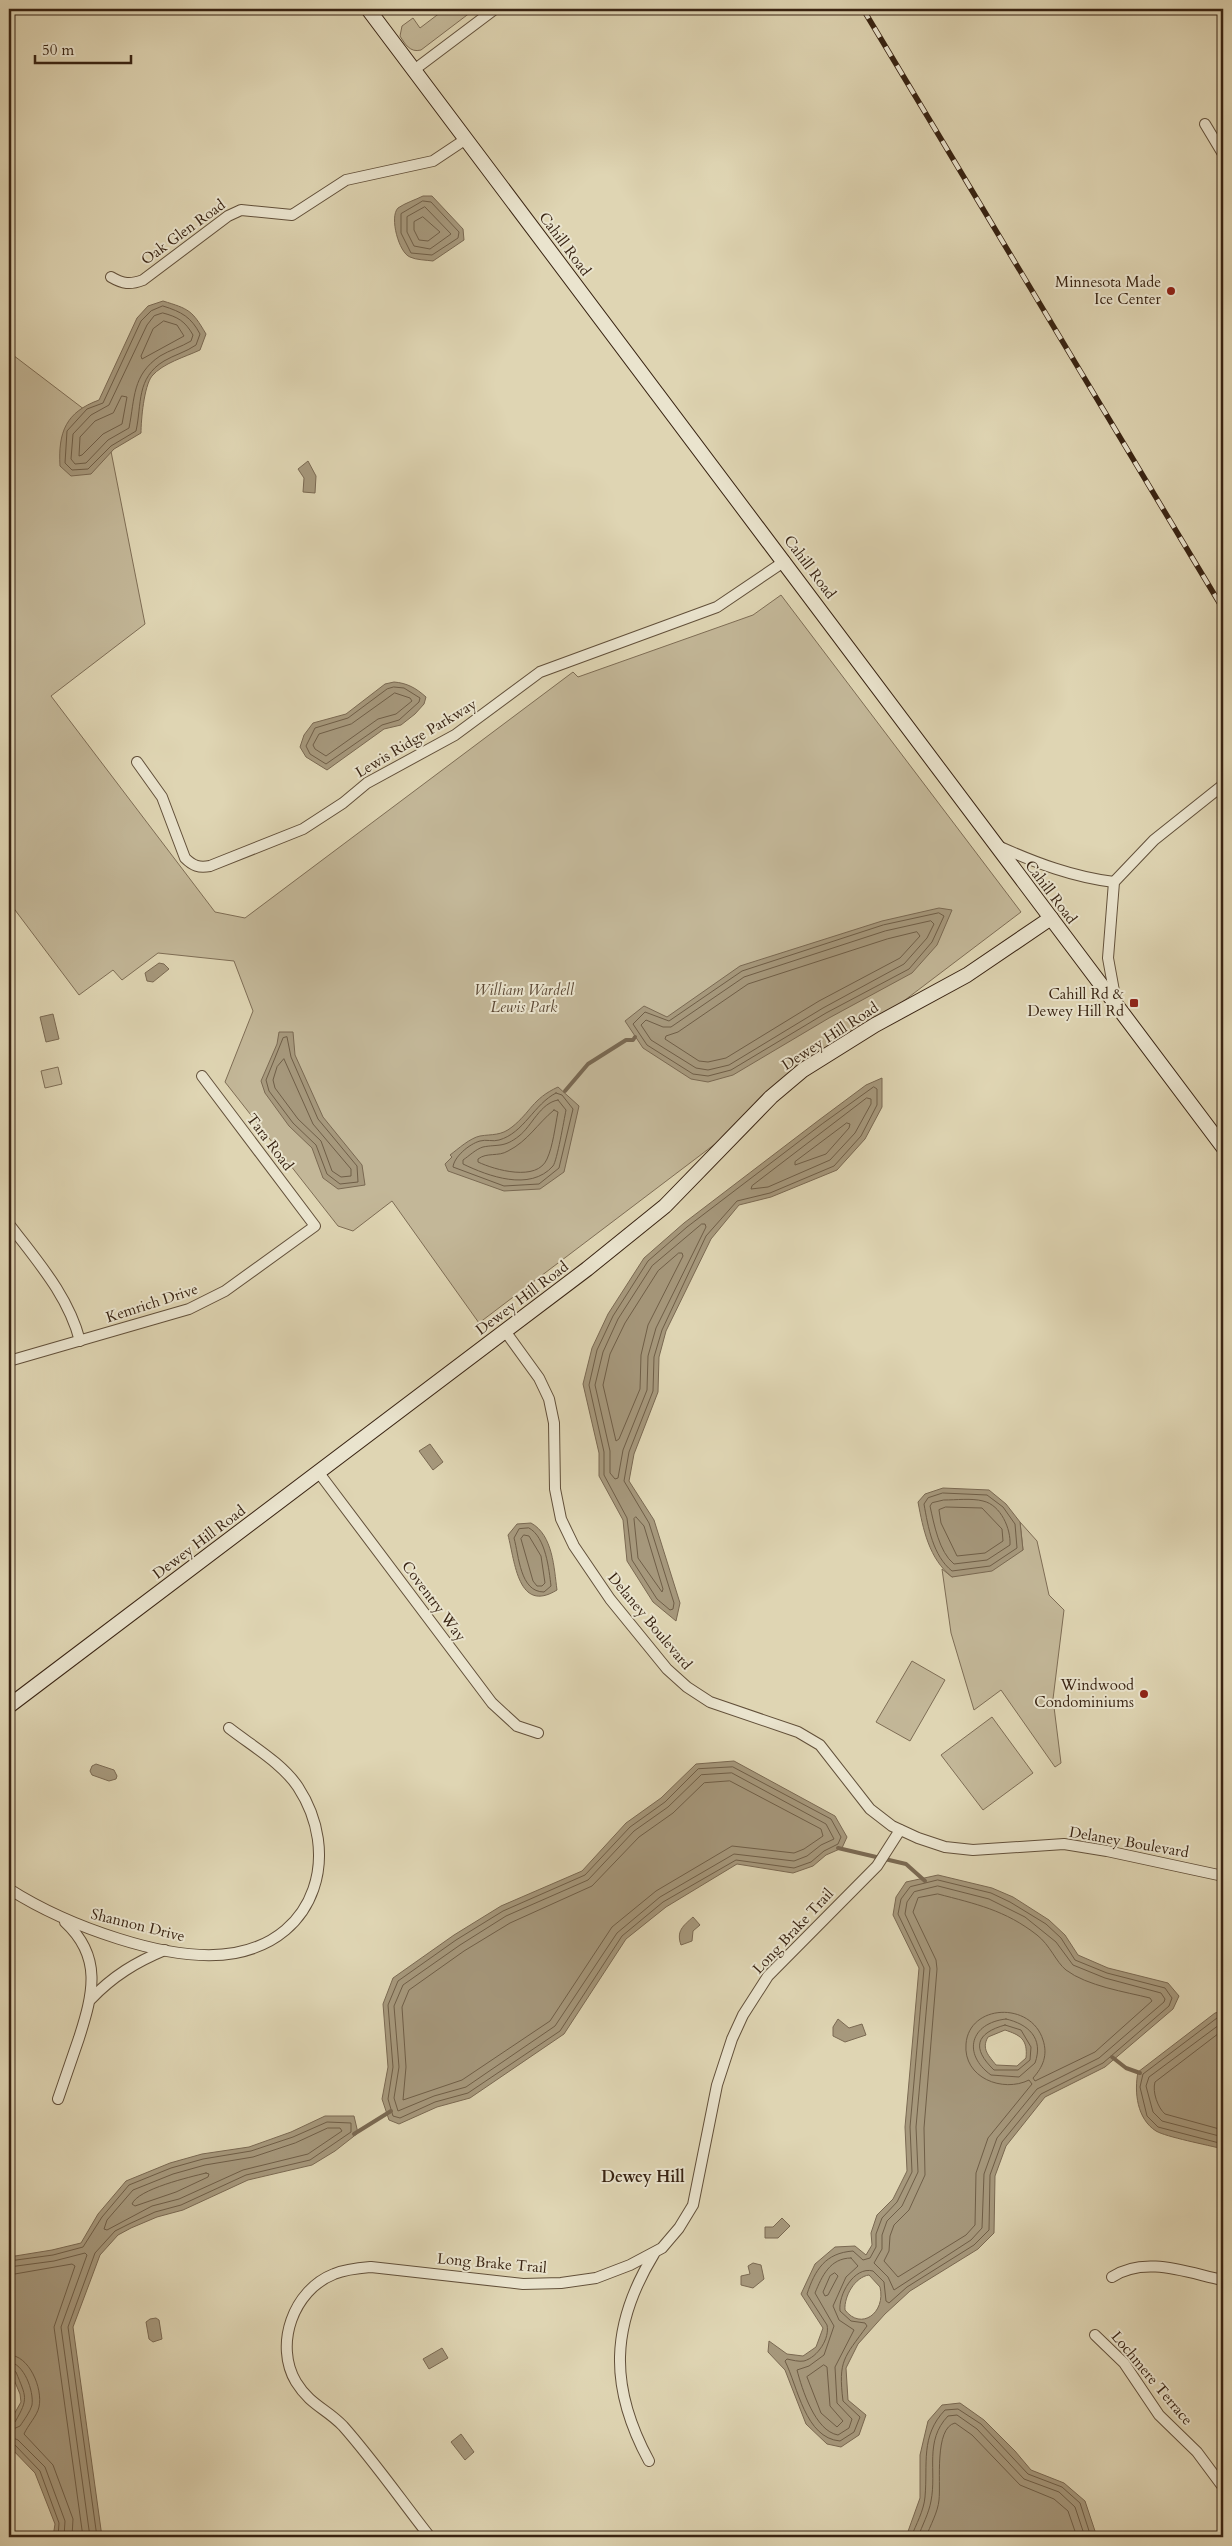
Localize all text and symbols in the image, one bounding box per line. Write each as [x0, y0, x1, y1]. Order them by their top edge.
scale bar [35, 32, 131, 64]
text: 50 m [42, 40, 74, 60]
street label: Oak Glen Road [137, 195, 229, 269]
street label: Cahill Road [534, 208, 596, 280]
place label: Minnesota Made Ice Center [1055, 272, 1162, 309]
marker: Minnesota Made Ice Center [1165, 285, 1177, 297]
street label: Cahill Road [779, 531, 841, 603]
street label: Lewis Ridge Parkway [352, 694, 480, 782]
street label: Cahill Road [1020, 856, 1082, 928]
park label: William Wardell Lewis Park [474, 980, 575, 1017]
place label: Cahill Rd & Dewey Hill Rd [1027, 984, 1124, 1021]
street label: Dewey Hill Road [778, 997, 882, 1075]
marker: Cahill Rd & Dewey Hill Rd [1128, 997, 1140, 1009]
street label: Tara Road [242, 1109, 298, 1175]
street label: Dewey Hill Road [472, 1257, 572, 1339]
street label: Kemrich Drive [103, 1279, 201, 1327]
street label: Dewey Hill Road [149, 1501, 249, 1583]
street label: Coventry Way [397, 1557, 471, 1645]
street label: Delaney Boulevard [603, 1568, 697, 1674]
place label: Windwood Condominiums [1034, 1675, 1134, 1712]
marker: Windwood Condominiums [1138, 1688, 1150, 1700]
street label: Delaney Boulevard [1068, 1822, 1190, 1862]
street label: Long Brake Trail [748, 1884, 838, 1978]
street label: Shannon Drive [89, 1904, 187, 1946]
district label: Dewey Hill [601, 2166, 685, 2188]
street label: Long Brake Trail [436, 2248, 548, 2278]
street label: Lochmere Terrace [1107, 2327, 1197, 2429]

